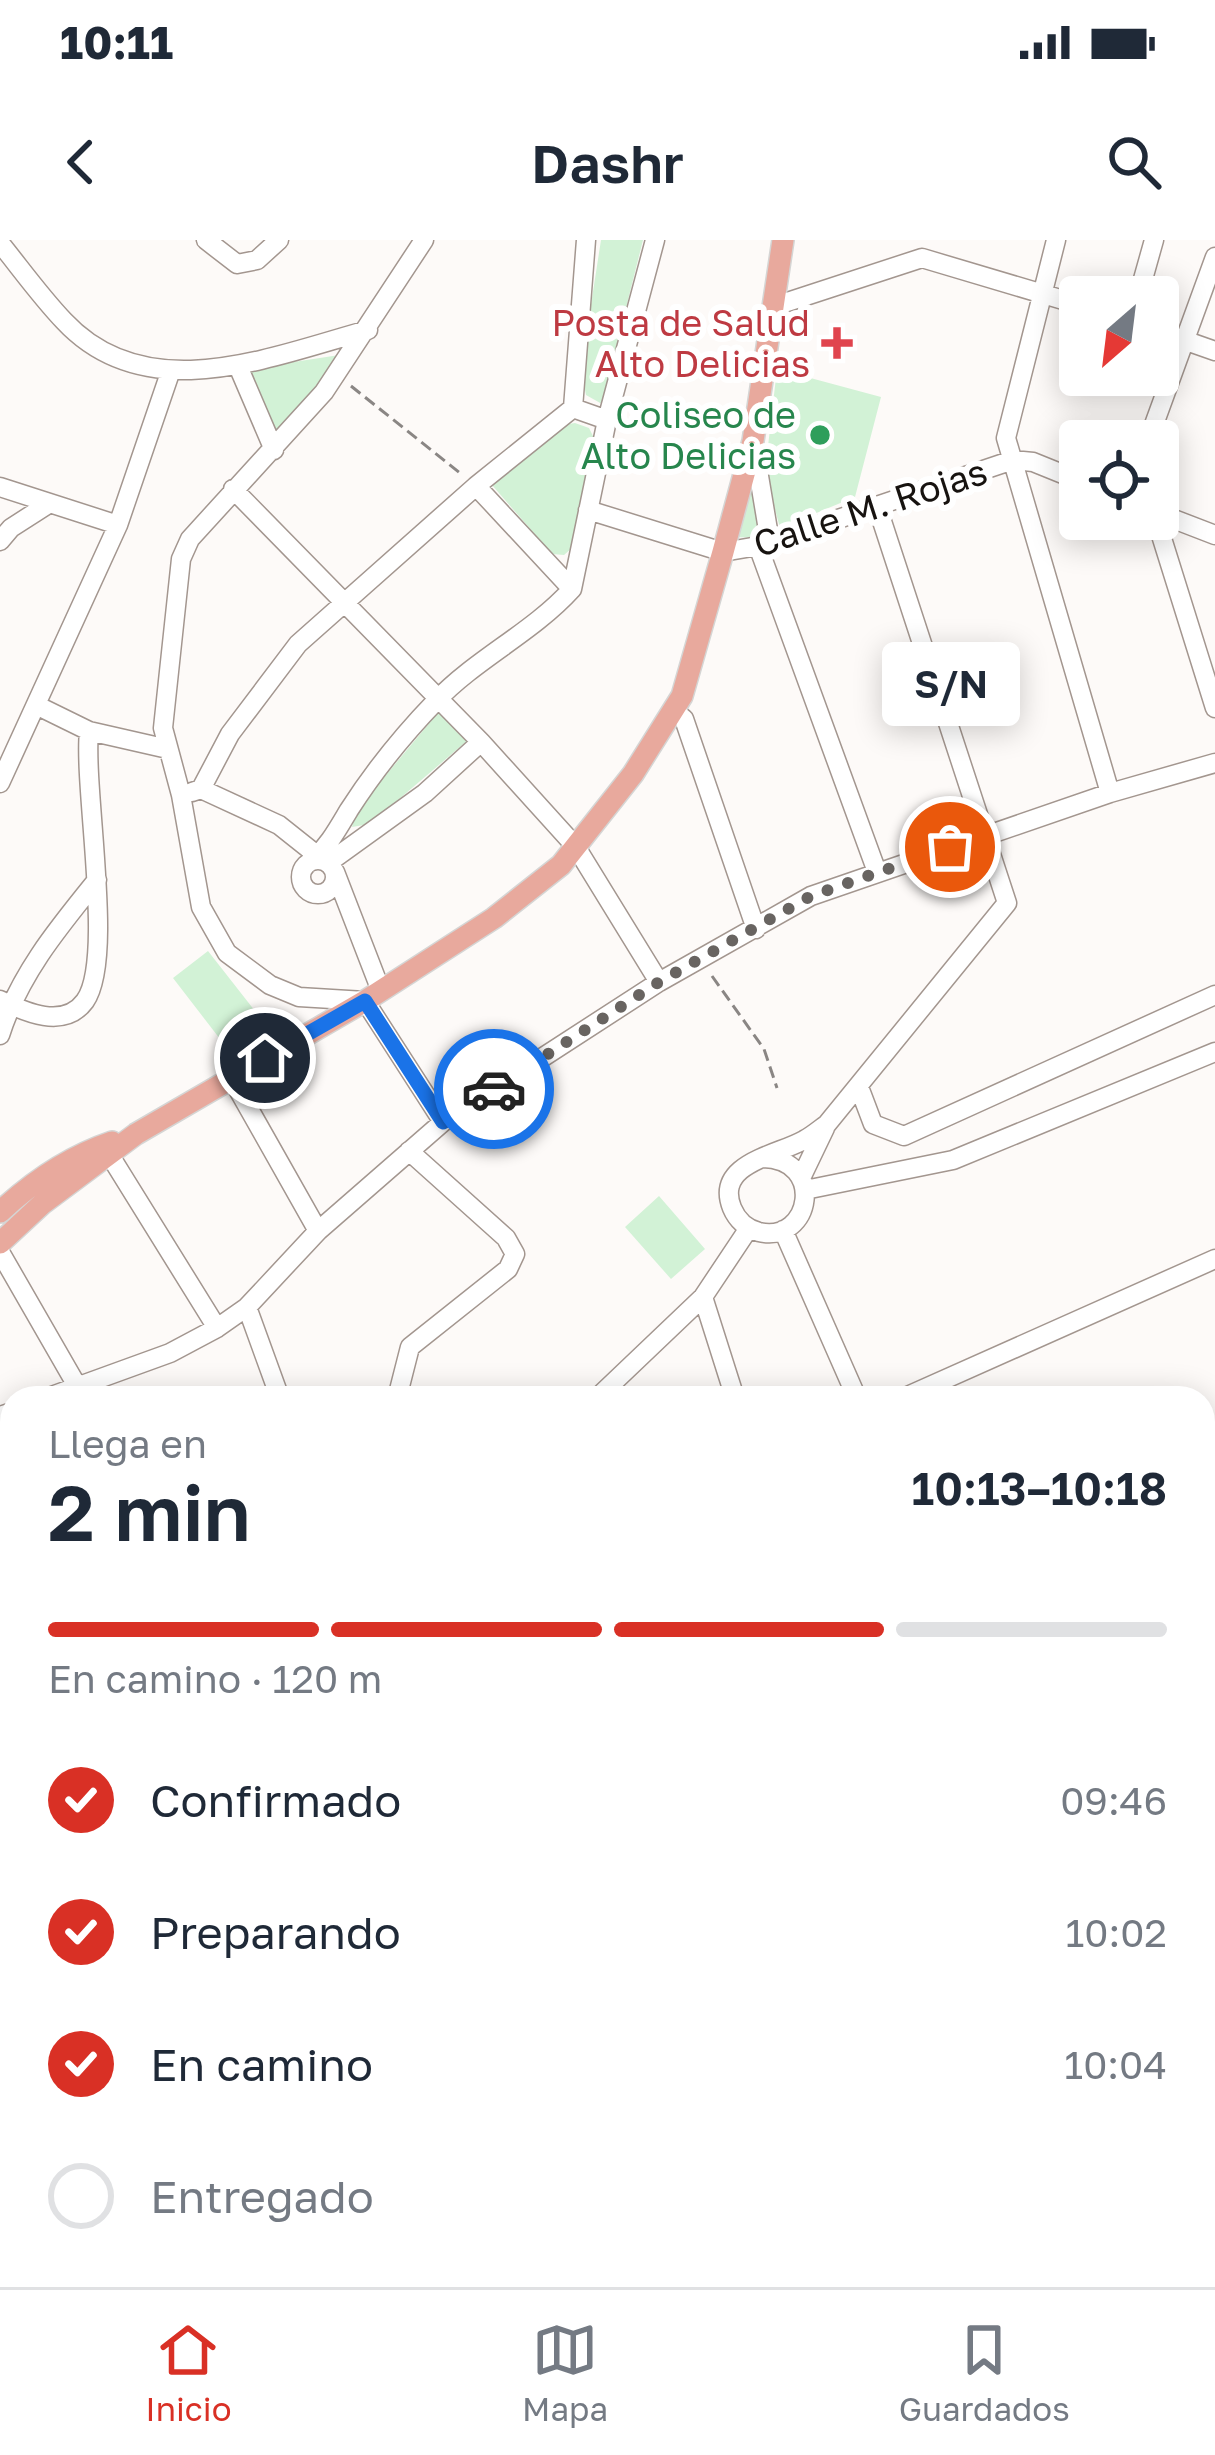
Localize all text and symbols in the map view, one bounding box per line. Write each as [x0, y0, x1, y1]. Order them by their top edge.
text: 10:11 [60, 15, 173, 69]
icon: back [48, 129, 114, 195]
icon: search [1101, 129, 1167, 195]
text: Dashr [531, 130, 684, 195]
north arrow [1059, 276, 1179, 396]
map controls [1059, 276, 1179, 540]
place label: Posta de Salud Alto Delicias [552, 301, 810, 385]
marker: Posta de Salud Alto Delicias [821, 327, 853, 359]
place label: Coliseo de Alto Delicias [581, 393, 796, 477]
button: locate [1059, 420, 1179, 540]
marker: Coliseo de Alto Delicias [807, 422, 833, 448]
street label: Calle M. Rojas [748, 449, 992, 565]
callout: S/N [881, 643, 1019, 727]
text: S/N [914, 660, 988, 707]
pin [899, 796, 1001, 898]
icon: bag [917, 814, 983, 880]
pin [214, 1007, 316, 1109]
icon: home [232, 1025, 298, 1091]
courier [434, 1029, 554, 1149]
icon: car [461, 1056, 527, 1122]
text: Llega en [48, 1420, 207, 1467]
text: 10:13–10:18 [912, 1461, 1167, 1515]
text: 2 min [48, 1465, 251, 1558]
text: En camino · 120 m [48, 1655, 382, 1702]
icon: check [48, 1767, 114, 1833]
text: Confirmado [150, 1773, 401, 1827]
text: 09:46 [1060, 1777, 1167, 1824]
icon: check [48, 1899, 114, 1965]
text: Preparando [150, 1905, 401, 1959]
text: 10:02 [1065, 1909, 1167, 1956]
icon: check [48, 2031, 114, 2097]
text: En camino [150, 2037, 373, 2091]
text: 10:04 [1064, 2041, 1167, 2088]
text: Entregado [150, 2169, 374, 2223]
tab: Inicio [145, 2317, 231, 2428]
tab: Mapa [522, 2317, 608, 2428]
tab: Guardados [899, 2317, 1070, 2428]

